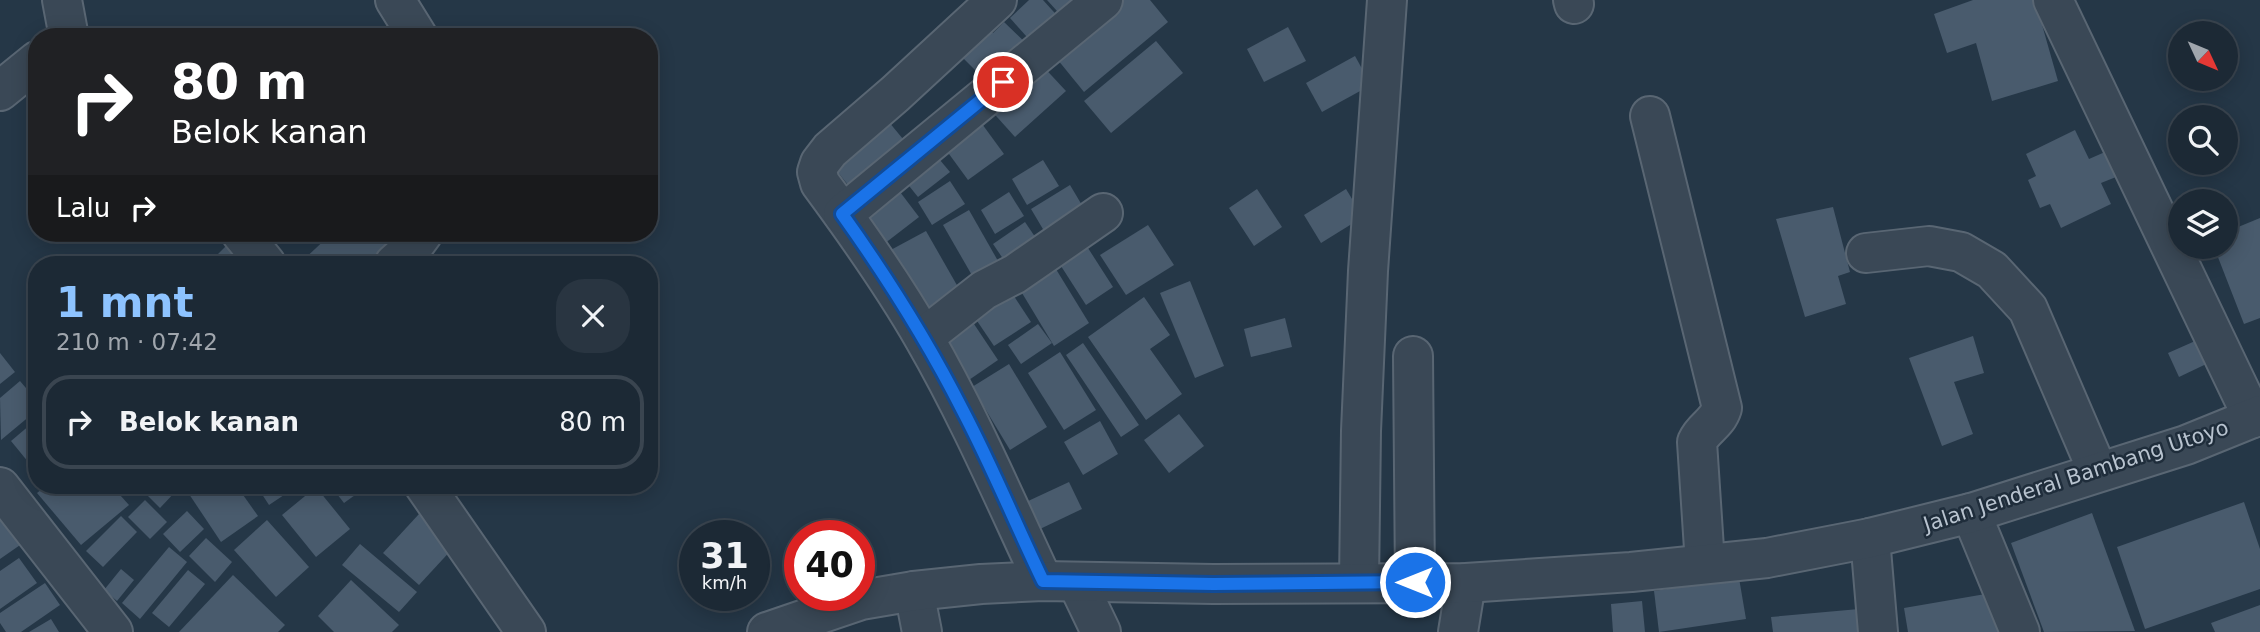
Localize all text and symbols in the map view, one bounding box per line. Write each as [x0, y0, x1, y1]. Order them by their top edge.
north arrow [2168, 21, 2238, 91]
map controls [2168, 21, 2238, 259]
pin [973, 52, 1033, 112]
text: 80 m [171, 54, 307, 111]
icon: right [56, 56, 147, 147]
icon: arrive [984, 63, 1022, 101]
button: search [2168, 105, 2238, 175]
text: Belok kanan [171, 113, 368, 151]
icon: right [124, 189, 162, 227]
button: layers [2168, 189, 2238, 259]
text: Lalu [56, 193, 110, 223]
text: 1 mnt [56, 278, 194, 327]
button: close [556, 279, 630, 353]
text: 210 m · 07:42 [56, 329, 218, 355]
icon: right [60, 403, 98, 441]
text: Belok kanan [119, 407, 299, 437]
text: 80 m [559, 407, 626, 437]
street label: Jalan Jenderal Bambang Utoyo [1918, 415, 2232, 537]
speed limit sign: 40 [784, 520, 875, 611]
text: 31 [700, 536, 749, 576]
position arrow [1378, 545, 1452, 619]
text: km/h [702, 572, 747, 593]

